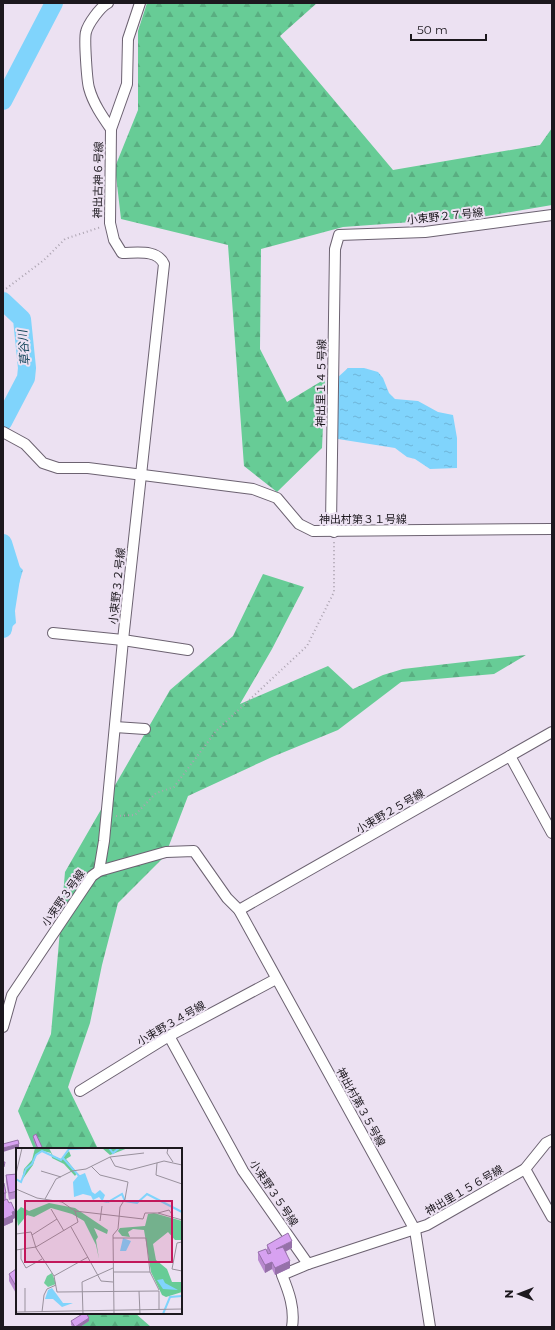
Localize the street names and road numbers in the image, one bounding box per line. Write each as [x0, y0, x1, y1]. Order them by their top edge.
street label: 神出古神６号線 [90, 141, 106, 219]
street label: 小束野２７号線 [406, 205, 484, 227]
street label: 神出里１４５号線 [313, 339, 329, 427]
street label: 神出村第３１号線 [319, 512, 407, 526]
street label: 小束野３２号線 [106, 547, 128, 625]
street label: 小束野２５号線 [353, 786, 427, 836]
street label: 小束野３号線 [38, 867, 88, 929]
street label: 小束野３４号線 [134, 998, 208, 1048]
street label: 神出村第３５号線 [334, 1065, 388, 1149]
street label: 小束野３５号線 [247, 1157, 301, 1229]
street label: 神出里１５６号線 [422, 1162, 506, 1218]

